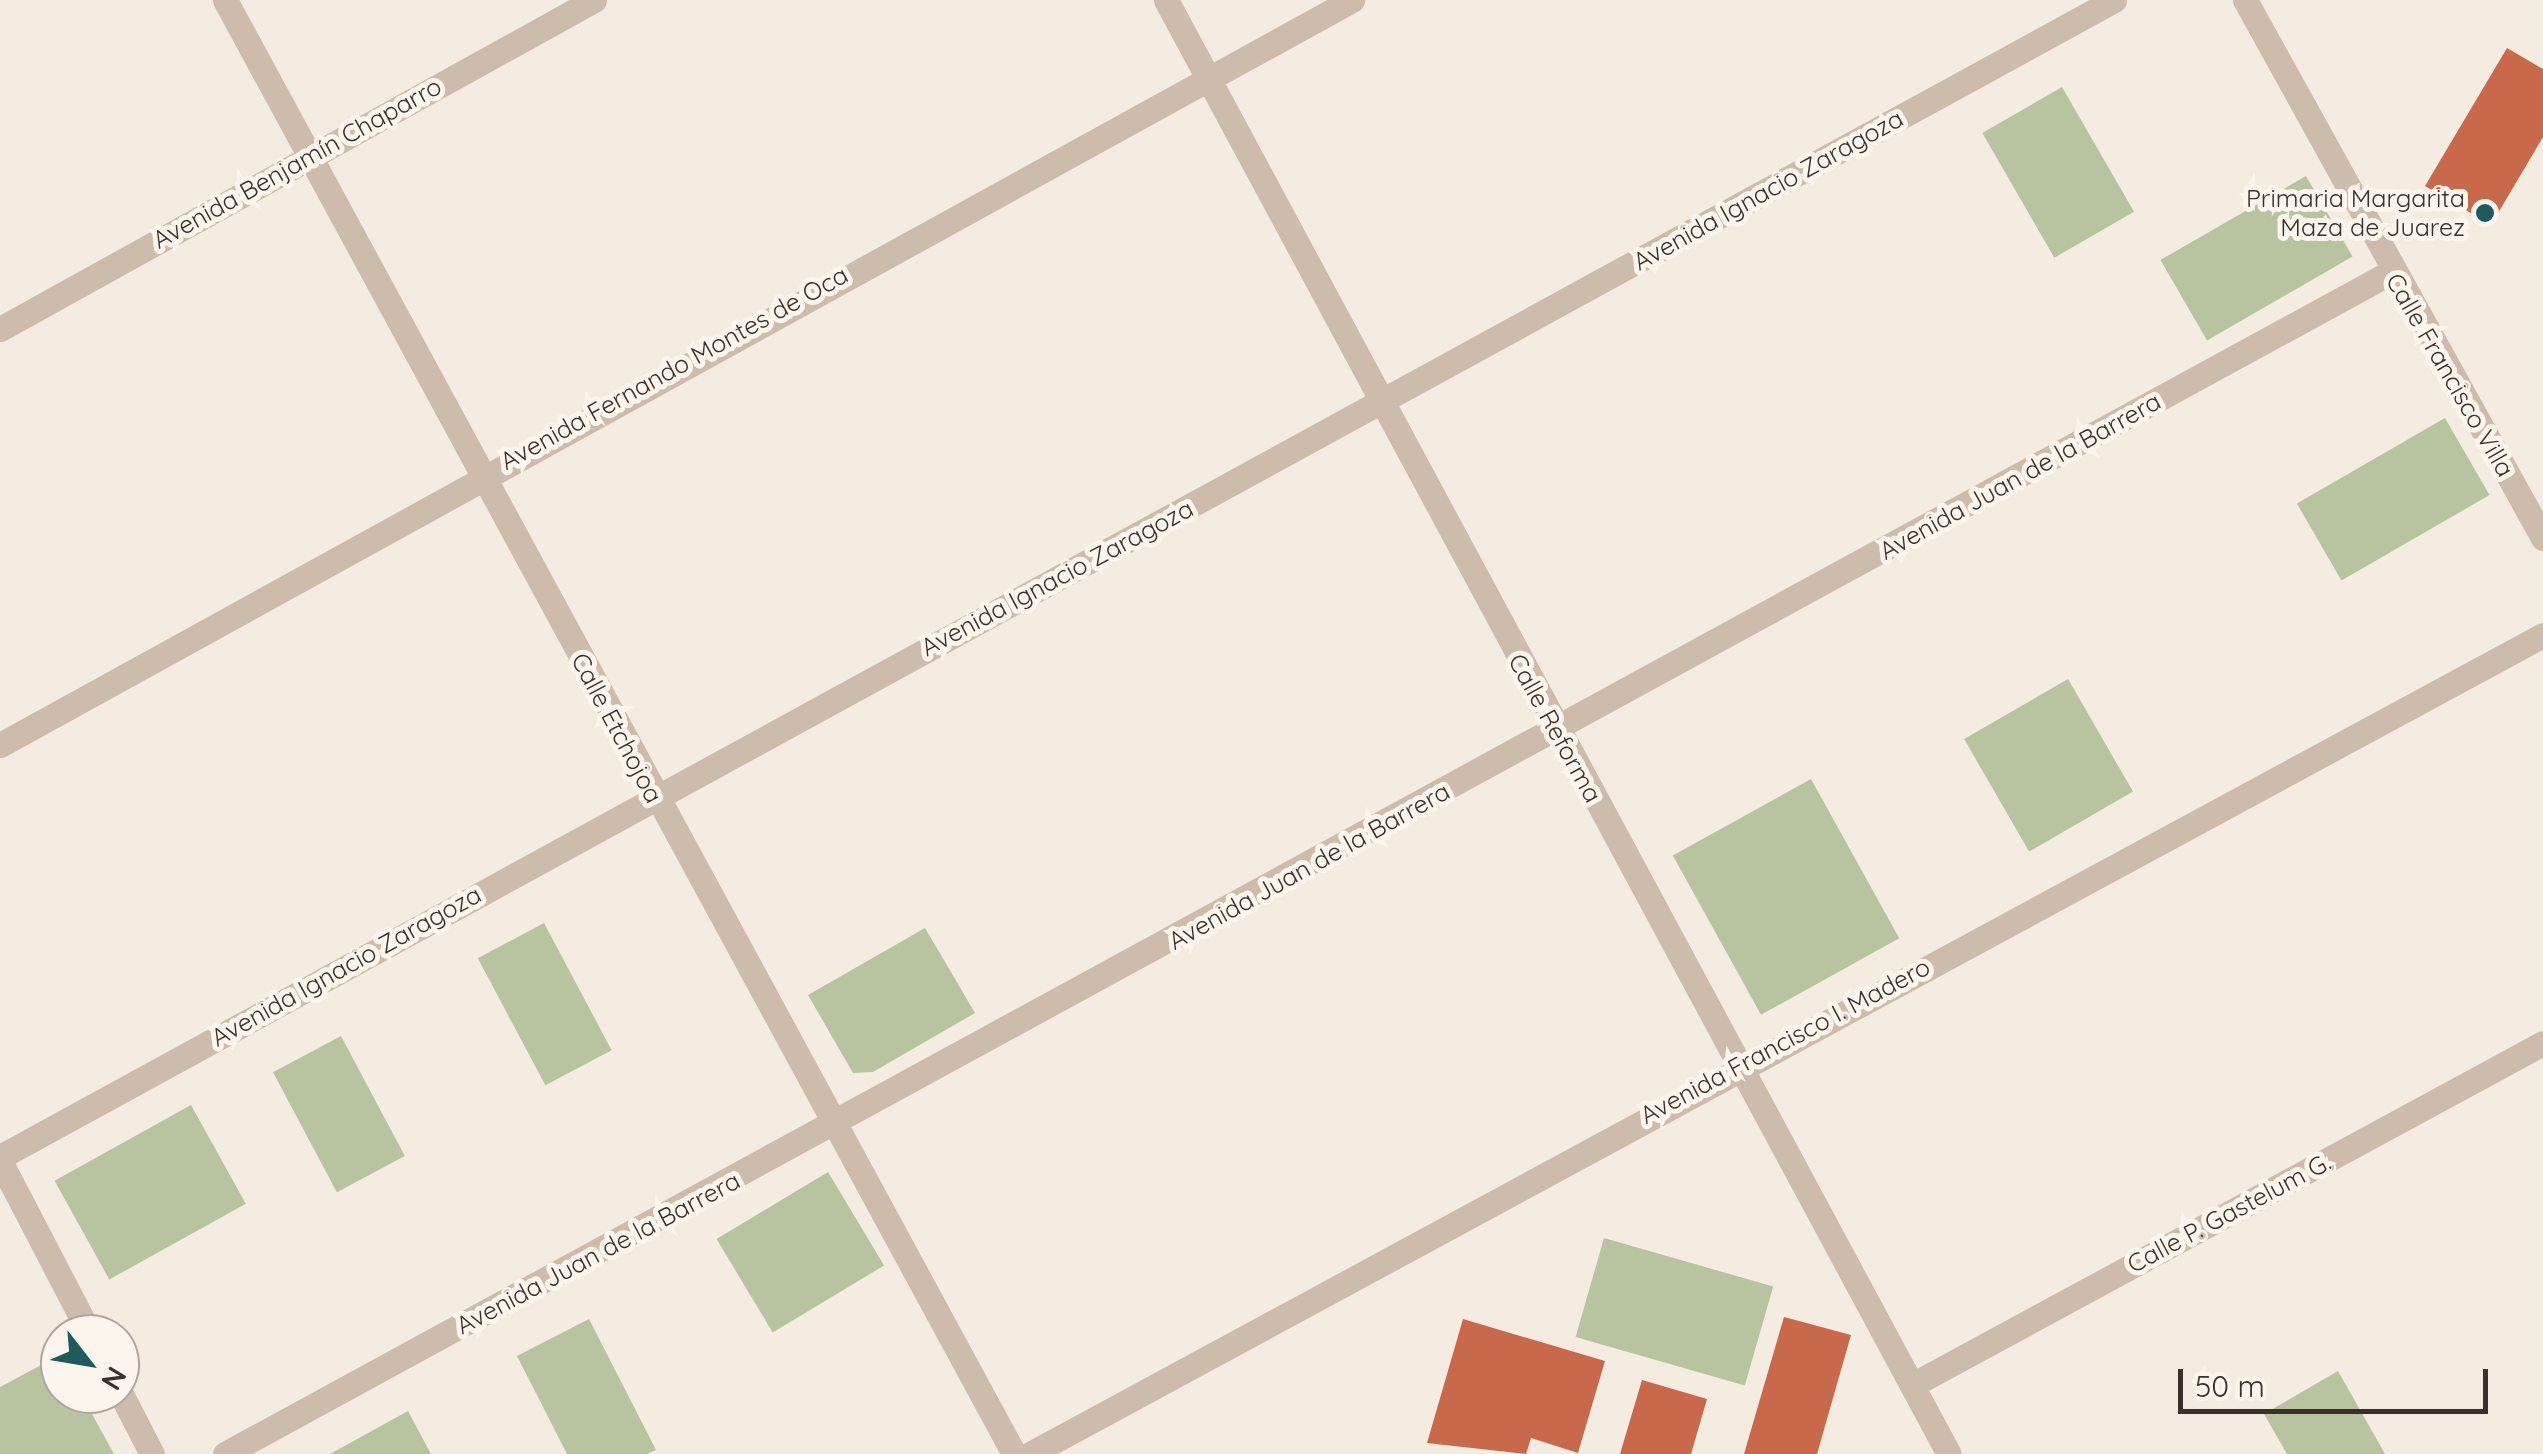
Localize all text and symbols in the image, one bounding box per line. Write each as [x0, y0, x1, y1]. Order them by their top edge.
street label: Avenida Benjamín Chaparro [147, 71, 447, 255]
street label: Avenida Ignacio Zaragoza [1628, 103, 1908, 277]
place label: Primaria Margarita Maza de Juarez [2246, 184, 2465, 243]
marker: Primaria Margarita Maza de Juarez [2474, 202, 2496, 224]
street label: Avenida Fernando Montes de Oca [495, 260, 853, 476]
street label: Calle Francisco Villa [2379, 268, 2521, 482]
street label: Avenida Juan de la Barrera [1874, 386, 2166, 566]
street label: Avenida Ignacio Zaragoza [916, 493, 1198, 663]
street label: Calle Etchojoa [565, 648, 669, 808]
street label: Calle Reforma [1502, 649, 1608, 807]
street label: Avenida Juan de la Barrera [1163, 776, 1455, 956]
street label: Avenida Ignacio Zaragoza [206, 879, 486, 1053]
street label: Avenida Francisco I. Madero [1635, 952, 1935, 1130]
street label: Calle P. Gastelum G. [2122, 1147, 2336, 1279]
street label: Avenida Juan de la Barrera [451, 1165, 745, 1341]
north arrow [40, 1314, 140, 1414]
scale bar [2183, 1349, 2493, 1411]
text: N [94, 1361, 135, 1397]
text: 50 m [2195, 1367, 2265, 1405]

